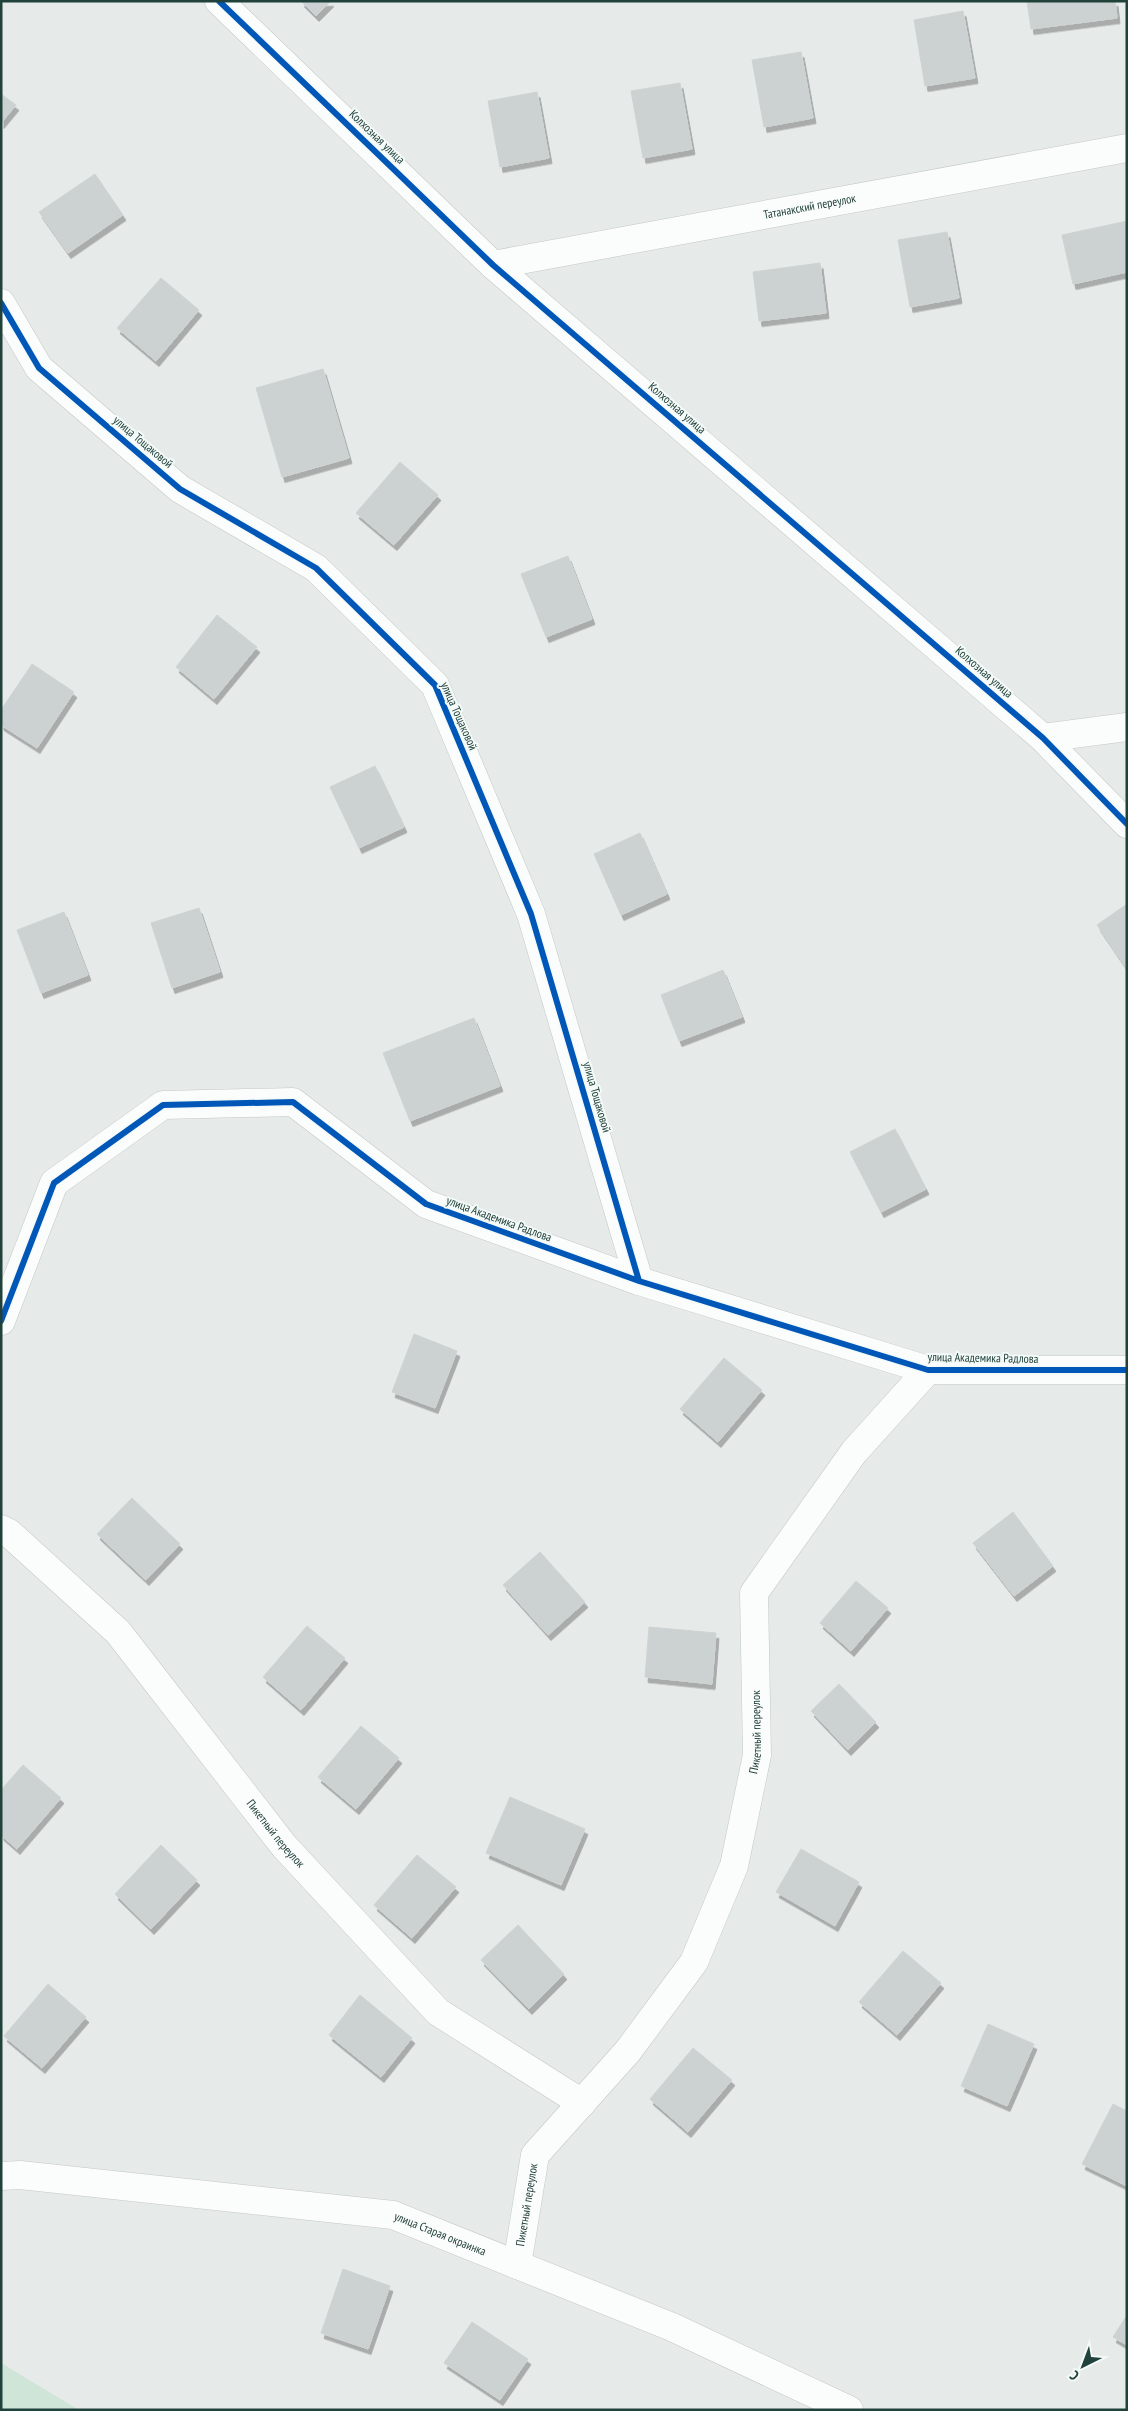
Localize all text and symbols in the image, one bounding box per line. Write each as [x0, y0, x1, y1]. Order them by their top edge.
street label: Колхозная улица [346, 106, 408, 167]
street label: Татанакский переулок [762, 190, 857, 222]
street label: Колхозная улица [645, 379, 709, 437]
street label: улица Тощаковой [110, 412, 176, 471]
street label: Колхозная улица [952, 643, 1016, 701]
street label: улица Тощаковой [438, 679, 481, 752]
street label: улица Тощаковой [580, 1060, 615, 1134]
street label: улица Академика Радлова [445, 1193, 554, 1245]
street label: улица Академика Радлова [927, 1349, 1039, 1366]
street label: Пикетный переулок [745, 1690, 764, 1775]
street label: Пикетный переулок [244, 1796, 308, 1871]
street label: Пикетный переулок [512, 2162, 541, 2247]
street label: улица Старая окраинка [392, 2208, 489, 2259]
north arrow [1058, 2341, 1108, 2391]
text: С [1065, 2366, 1083, 2384]

